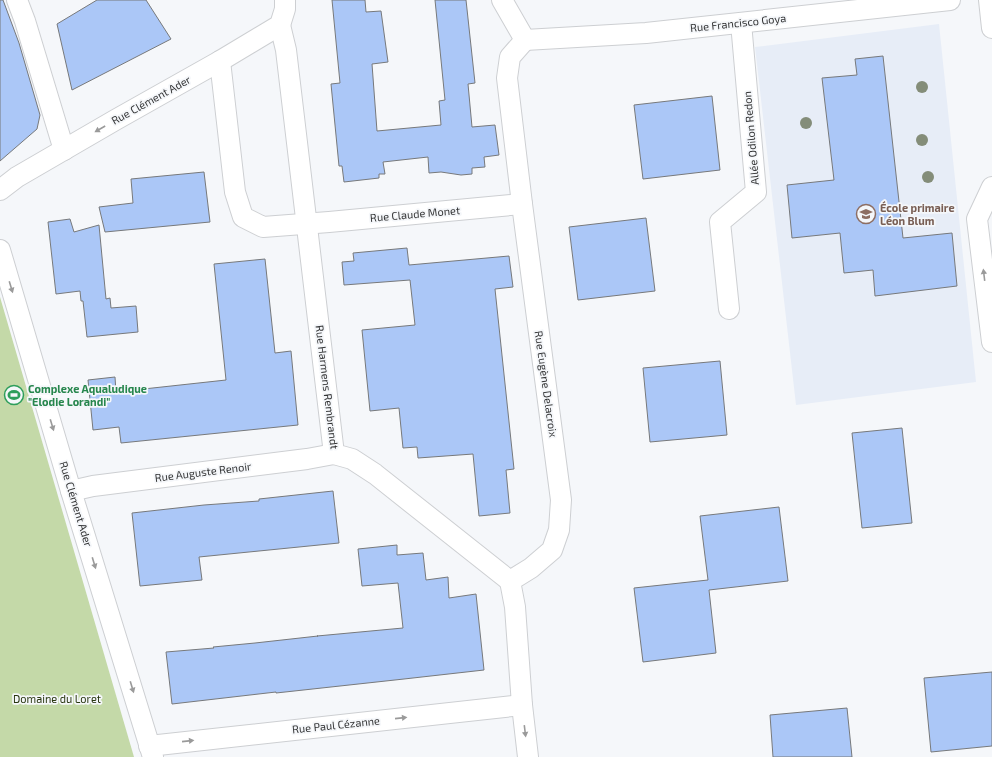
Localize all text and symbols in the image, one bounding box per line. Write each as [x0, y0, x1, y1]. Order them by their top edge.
street label: Rue Francisco Goya [689, 11, 787, 34]
street label: Rue Clément Ader [109, 72, 193, 127]
street label: Allée Odilon Redon [740, 91, 761, 185]
one-way arrow [94, 125, 106, 132]
place label: École primaire Léon Blum [880, 200, 955, 227]
street label: Rue Claude Monet [369, 203, 461, 224]
school or university icon: École primaire Léon Blum [855, 203, 877, 225]
one-way arrow [981, 269, 987, 281]
one-way arrow [8, 282, 14, 294]
street label: Rue Harmens Rembrandt [313, 324, 342, 450]
street label: Rue Eugène Delacroix [533, 330, 560, 438]
place label: Complexe Aqualudique "Elodie Lorandi" [28, 382, 147, 408]
sports icon: Complexe Aqualudique "Elodie Lorandi" [3, 384, 25, 406]
one-way arrow [49, 420, 55, 432]
street label: Rue Auguste Renoir [154, 459, 253, 484]
street label: Rue Clément Ader [57, 460, 96, 549]
one-way arrow [91, 557, 97, 569]
one-way arrow [129, 682, 135, 694]
park label: Domaine du Loret [13, 692, 101, 705]
street label: Rue Paul Cézanne [291, 713, 381, 736]
one-way arrow [395, 715, 407, 721]
one-way arrow [522, 725, 528, 737]
one-way arrow [182, 738, 194, 745]

